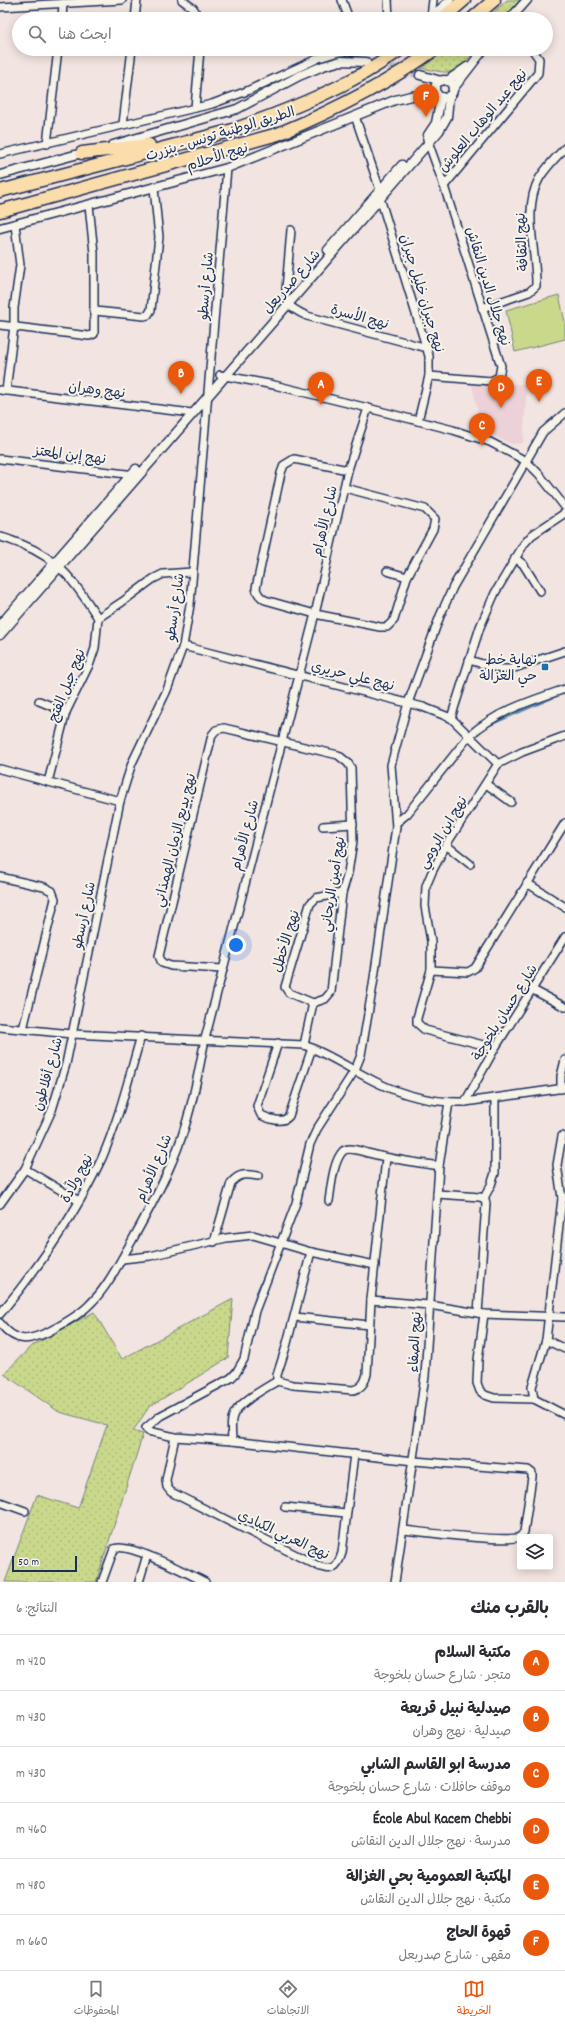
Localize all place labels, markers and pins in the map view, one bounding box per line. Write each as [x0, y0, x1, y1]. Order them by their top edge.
pin: F [413, 84, 439, 117]
pin: B [168, 361, 194, 394]
pin: E [526, 369, 552, 402]
pin: A [308, 372, 334, 405]
pin: D [488, 375, 514, 408]
pin: C [469, 413, 495, 446]
place label: نهاية خط حي الغزالة [479, 651, 537, 688]
marker: نهاية خط حي الغزالة [540, 662, 550, 672]

